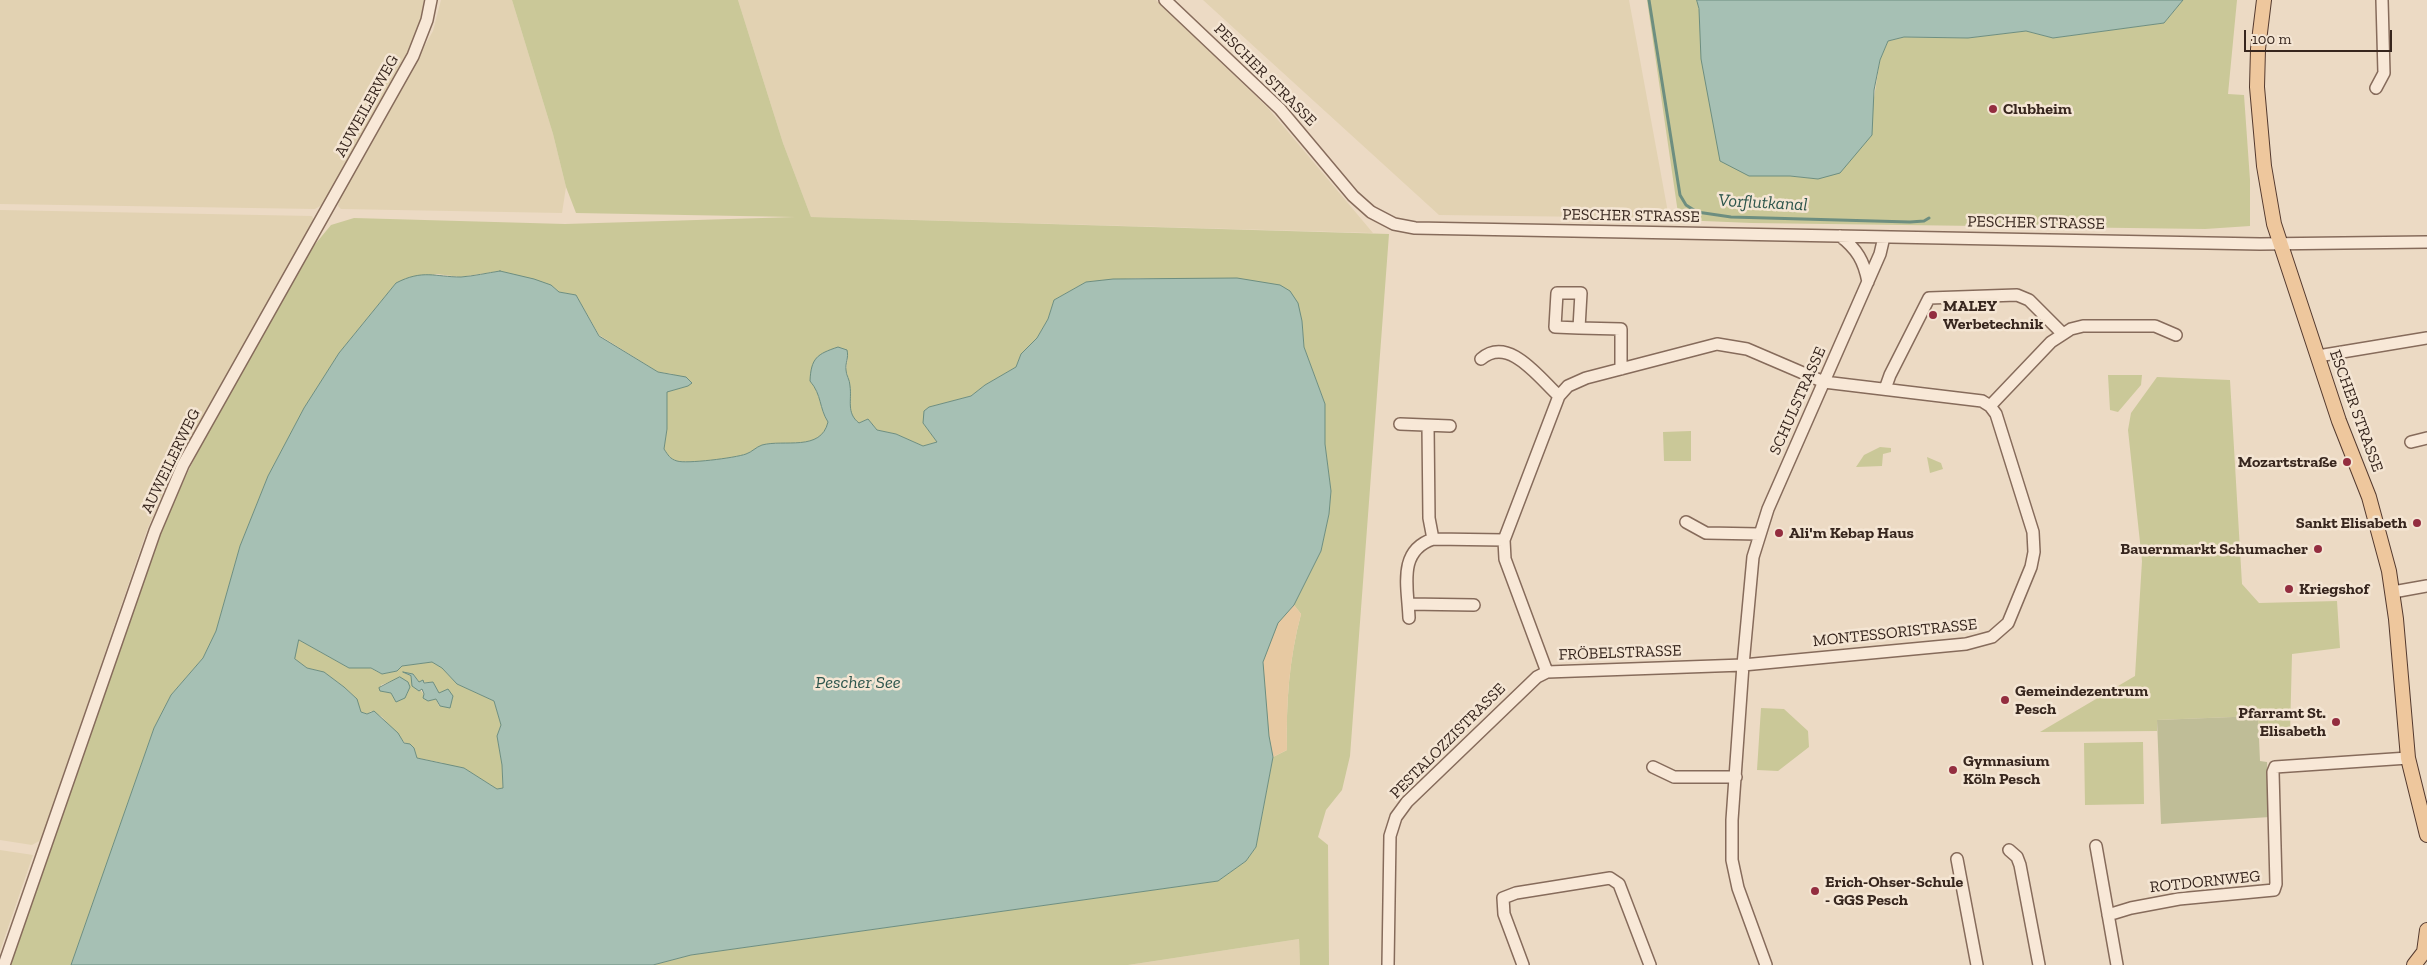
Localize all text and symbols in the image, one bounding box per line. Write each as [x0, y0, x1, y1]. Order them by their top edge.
street label: PESCHER STRASSE [1210, 20, 1320, 130]
scale bar [2247, 20, 2394, 52]
text: 100 m [2252, 30, 2291, 48]
street label: AUWEILERWEG [331, 52, 403, 160]
place label: Clubheim [2003, 99, 2072, 119]
marker: Clubheim [1987, 103, 1999, 115]
water label: Vorflutkanal [1718, 190, 1808, 216]
street label: PESCHER STRASSE [1562, 205, 1700, 227]
street label: PESCHER STRASSE [1967, 212, 2105, 234]
place label: MALEY Werbetechnik [1943, 296, 2043, 334]
marker: MALEY Werbetechnik [1927, 309, 1939, 321]
street label: SCHULSTRASSE [1766, 344, 1830, 458]
street label: ESCHER STRASSE [2325, 347, 2387, 475]
street label: AUWEILERWEG [137, 406, 205, 516]
place label: Mozartstraße [2238, 452, 2337, 472]
marker: Mozartstraße [2341, 456, 2353, 468]
place label: Sankt Elisabeth [2296, 513, 2407, 533]
marker: Sankt Elisabeth [2411, 517, 2423, 529]
place label: Ali'm Kebap Haus [1789, 523, 1914, 543]
marker: Ali'm Kebap Haus [1773, 527, 1785, 539]
place label: Bauernmarkt Schumacher [2120, 539, 2308, 559]
marker: Bauernmarkt Schumacher [2312, 543, 2324, 555]
place label: Kriegshof [2299, 579, 2369, 599]
marker: Kriegshof [2283, 583, 2295, 595]
street label: MONTESSORISTRASSE [1812, 615, 1978, 651]
street label: FRÖBELSTRASSE [1558, 641, 1682, 665]
water label: Pescher See [815, 672, 901, 694]
street label: PESTALOZZISTRASSE [1386, 679, 1510, 803]
place label: Gemeindezentrum Pesch [2015, 681, 2148, 719]
marker: Gemeindezentrum Pesch [1999, 694, 2011, 706]
place label: Pfarramt St. Elisabeth [2238, 703, 2326, 741]
marker: Pfarramt St. Elisabeth [2330, 716, 2342, 728]
place label: Gymnasium Köln Pesch [1963, 751, 2049, 789]
marker: Gymnasium Köln Pesch [1947, 764, 1959, 776]
street label: ROTDORNWEG [2149, 867, 2261, 897]
place label: Erich-Ohser-Schule - GGS Pesch [1825, 872, 1963, 910]
marker: Erich-Ohser-Schule - GGS Pesch [1809, 885, 1821, 897]

